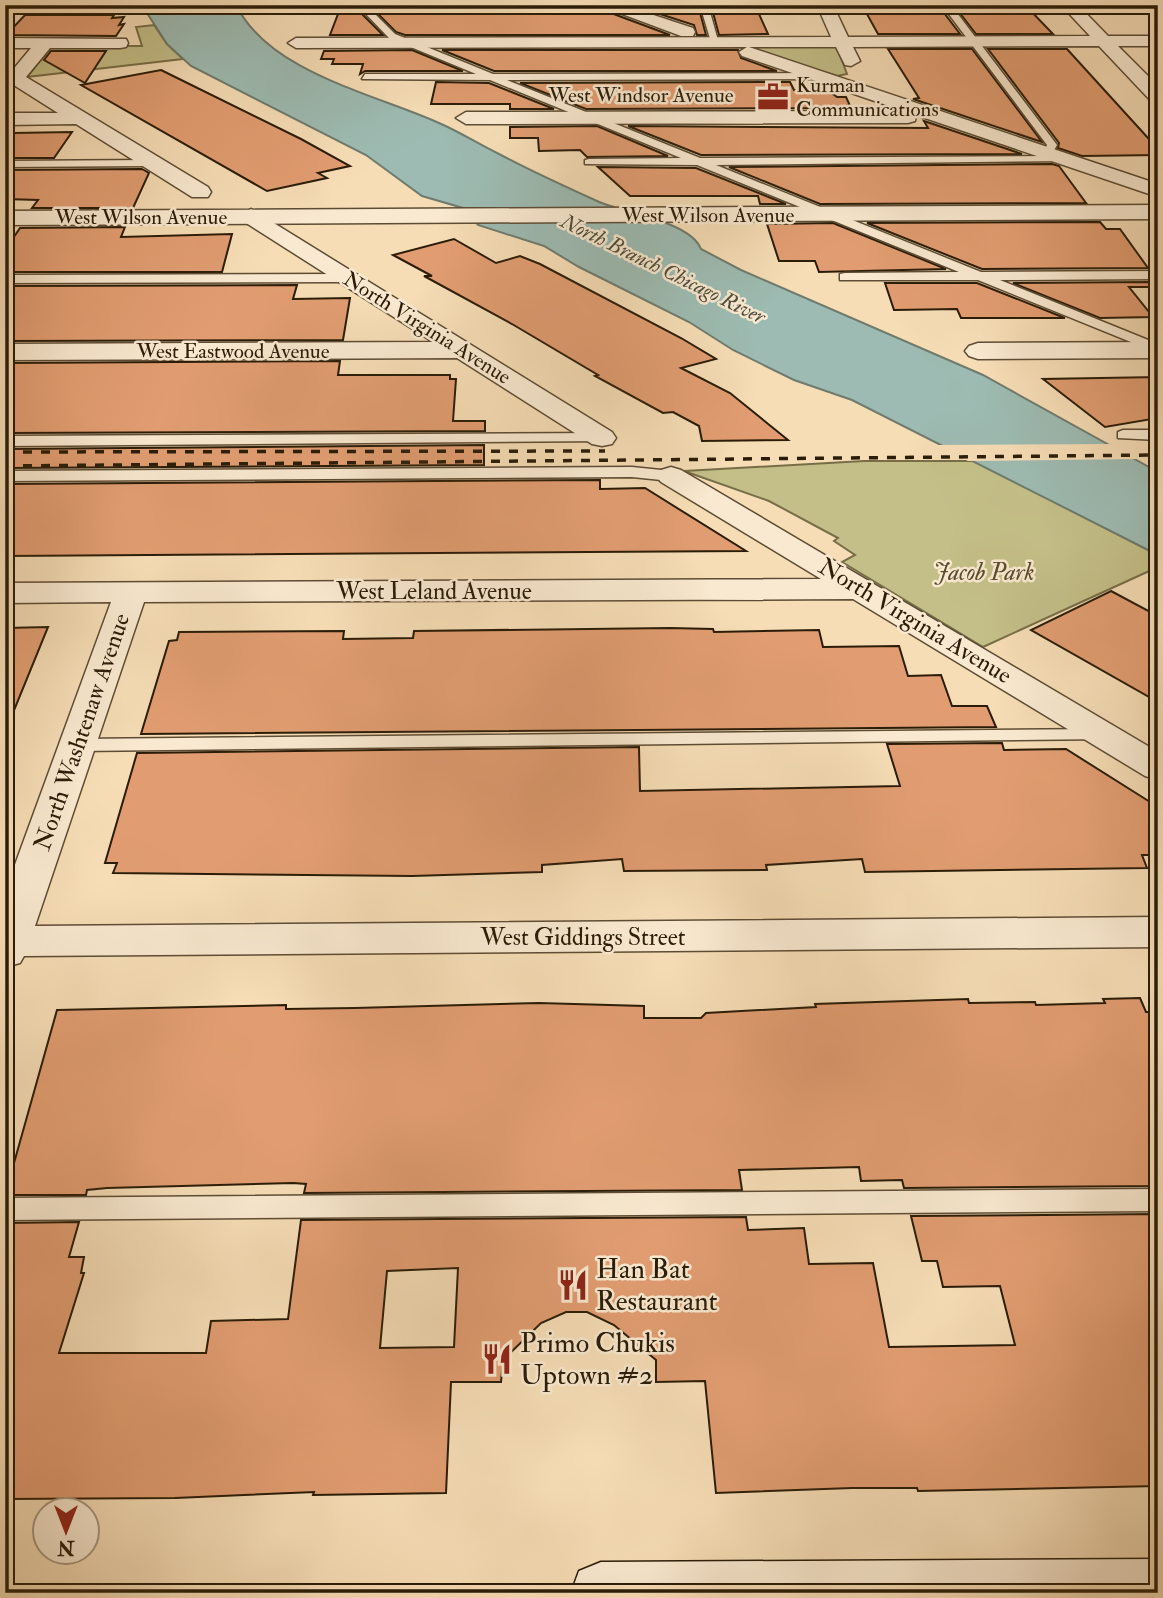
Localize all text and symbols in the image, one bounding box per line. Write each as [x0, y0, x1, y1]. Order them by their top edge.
place label: Kurman Communications [796, 72, 939, 123]
office icon: Kurman Communications [756, 80, 790, 114]
street label: West Windsor Avenue [547, 82, 734, 109]
street label: West Wilson Avenue [621, 202, 794, 229]
street label: West Wilson Avenue [54, 204, 227, 231]
water label: North Branch Chicago River [555, 207, 771, 331]
street label: North Virginia Avenue [338, 265, 516, 391]
street label: West Eastwood Avenue [135, 338, 330, 365]
street label: North Virginia Avenue [813, 551, 1017, 691]
park label: Jacob Park [934, 557, 1035, 588]
street label: West Leland Avenue [335, 576, 532, 607]
street label: North Washtenaw Avenue [27, 609, 137, 855]
street label: West Giddings Street [479, 922, 686, 953]
place label: Han Bat Restaurant [596, 1252, 718, 1319]
restaurant icon: Han Bat Restaurant [556, 1268, 590, 1302]
place label: Primo Chukis Uptown #2 [520, 1326, 675, 1393]
restaurant icon: Primo Chukis Uptown #2 [480, 1342, 514, 1376]
north arrow [32, 1496, 102, 1566]
text: N [57, 1535, 76, 1559]

